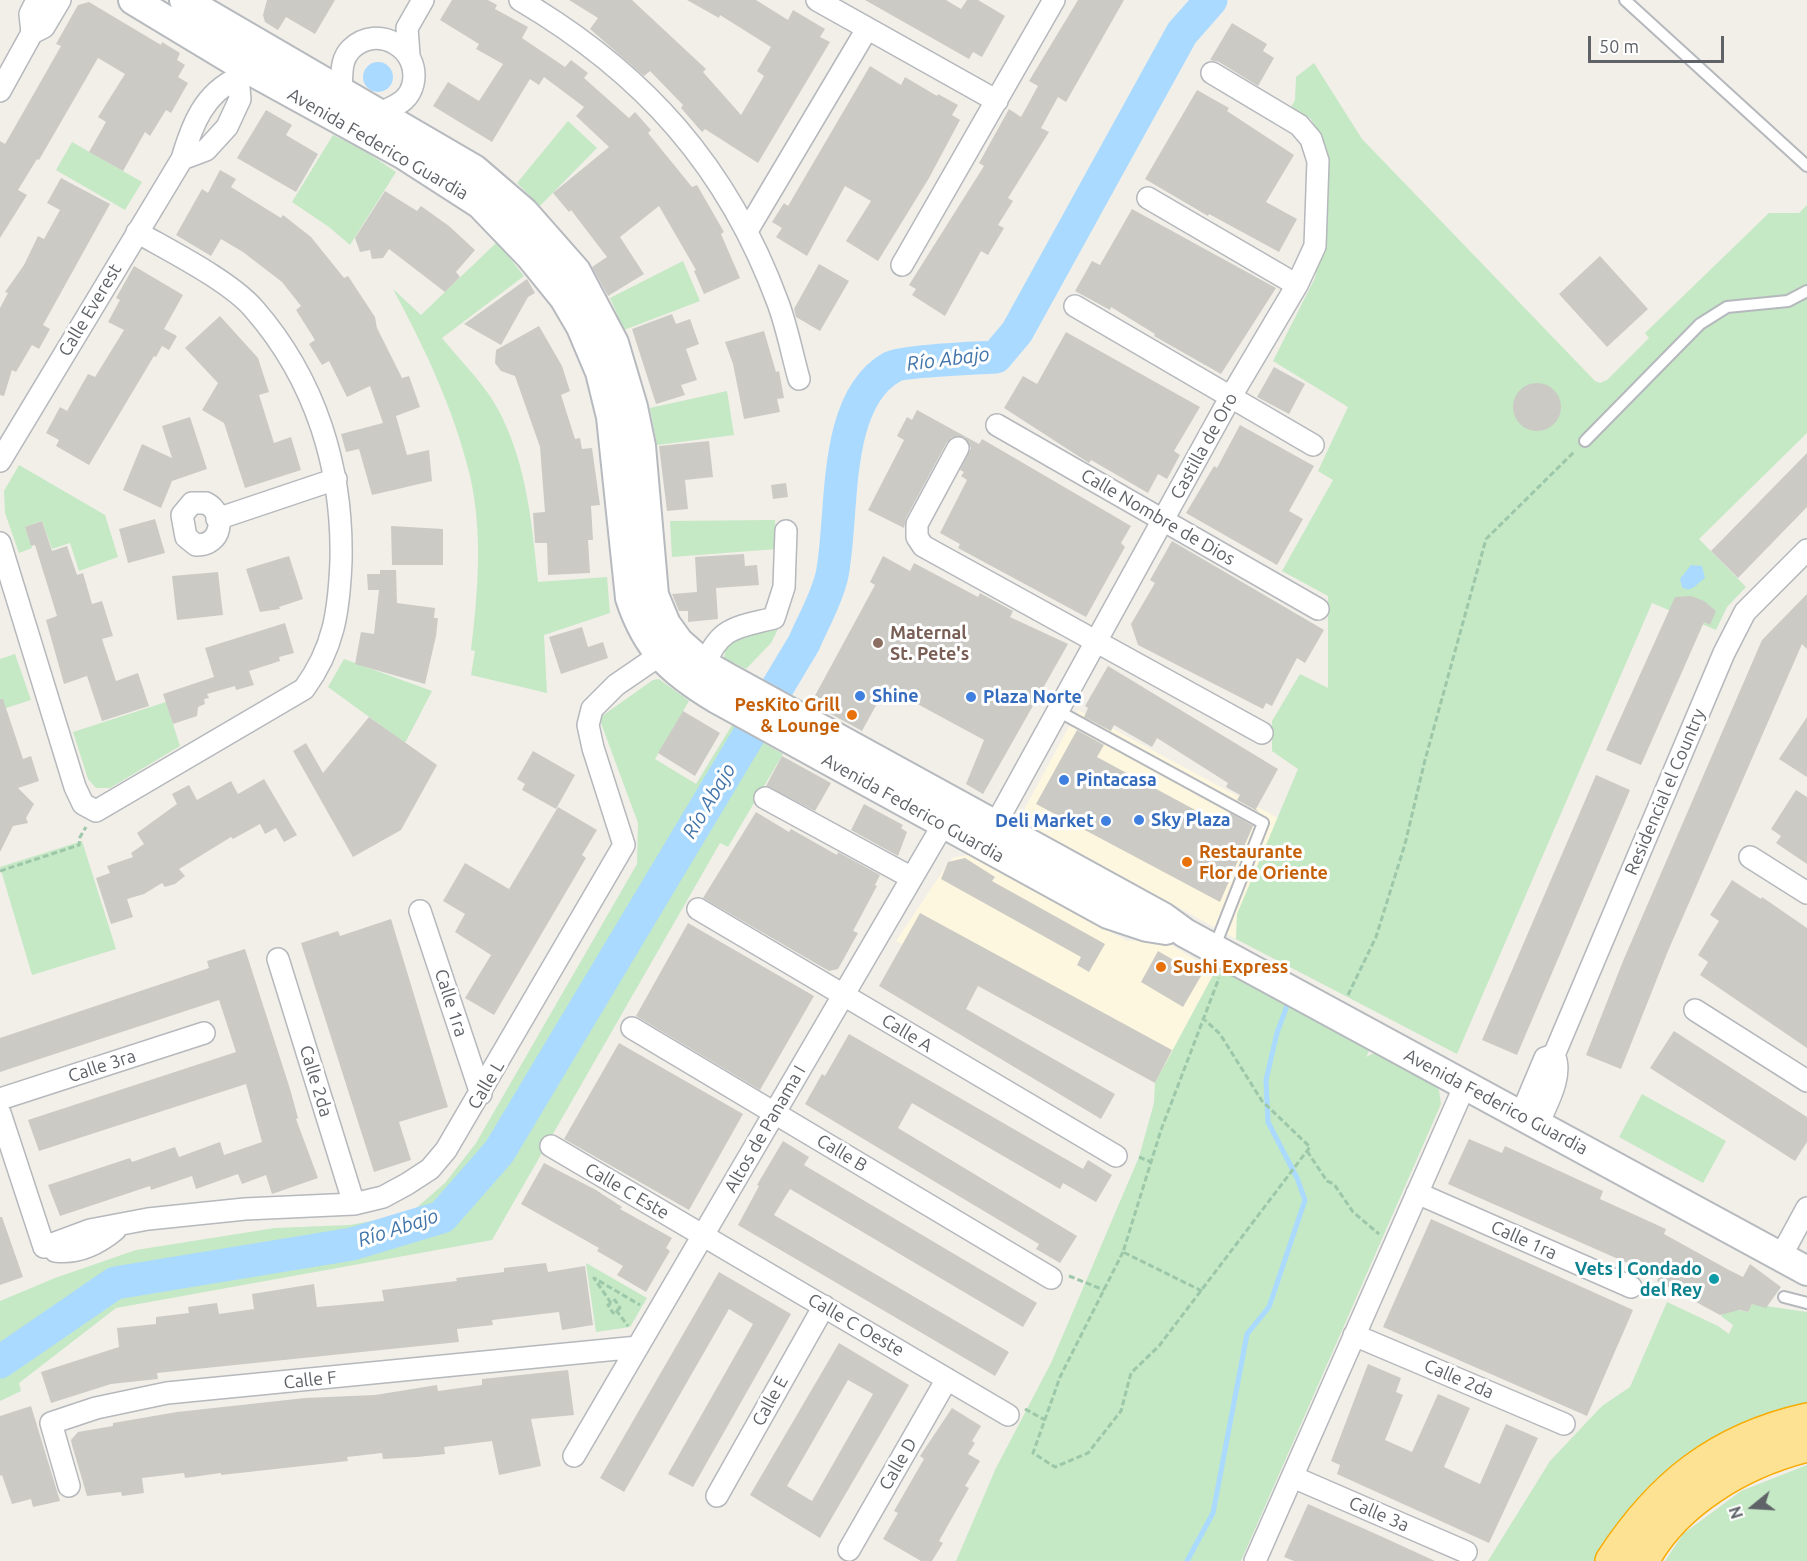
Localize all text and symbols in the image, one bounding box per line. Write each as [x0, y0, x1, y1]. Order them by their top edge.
scale bar [1591, 24, 1728, 62]
text: 50 m [1599, 36, 1639, 56]
street label: Avenida Federico Guardia [284, 83, 472, 205]
street label: Calle Everest [54, 260, 126, 360]
water label: Río Abajo [905, 342, 991, 376]
street label: Castilla de Oro [1166, 389, 1242, 503]
street label: Calle Nombre de Dios [1077, 464, 1239, 570]
place label: Maternal St. Pete's [890, 622, 969, 664]
marker: Maternal St. Pete's [871, 636, 885, 650]
place label: Shine [872, 685, 919, 707]
place label: Plaza Norte [983, 686, 1082, 708]
marker: Shine [853, 689, 867, 703]
marker: Plaza Norte [964, 690, 978, 704]
place label: PesKito Grill & Lounge [734, 694, 840, 736]
street label: Residencial el Country [1620, 706, 1710, 878]
marker: PesKito Grill & Lounge [845, 708, 859, 722]
street label: Avenida Federico Guardia [818, 749, 1008, 867]
water label: Río Abajo [677, 759, 741, 843]
place label: Pintacasa [1076, 769, 1157, 791]
marker: Pintacasa [1057, 773, 1071, 787]
place label: Sky Plaza [1151, 809, 1231, 831]
place label: Deli Market [995, 810, 1094, 832]
marker: Sky Plaza [1132, 813, 1146, 827]
marker: Deli Market [1099, 814, 1113, 828]
place label: Restaurante Flor de Oriente [1199, 841, 1328, 884]
marker: Restaurante Flor de Oriente [1180, 855, 1194, 869]
place label: Sushi Express [1173, 956, 1288, 978]
marker: Sushi Express [1154, 960, 1168, 974]
street label: Calle 1ra [430, 966, 472, 1040]
street label: Calle A [878, 1009, 936, 1057]
street label: Calle 2da [295, 1043, 337, 1119]
street label: Avenida Federico Guardia [1400, 1044, 1592, 1160]
street label: Calle 3ra [65, 1045, 139, 1087]
street label: Calle L [463, 1057, 509, 1113]
street label: Altos de Panama I [720, 1062, 810, 1196]
street label: Calle B [813, 1130, 871, 1176]
street label: Calle C Este [581, 1158, 673, 1224]
water label: Río Abajo [355, 1204, 441, 1252]
street label: Calle 1ra [1488, 1216, 1560, 1264]
place label: Vets | Condado del Rey [1575, 1258, 1702, 1300]
marker: Vets | Condado del Rey [1707, 1272, 1721, 1286]
street label: Calle C Oeste [804, 1289, 908, 1361]
street label: Calle 2da [1421, 1355, 1497, 1403]
street label: Calle F [282, 1366, 338, 1394]
street label: Calle E [747, 1372, 793, 1430]
street label: Calle D [875, 1434, 921, 1494]
north arrow [1723, 1477, 1783, 1537]
street label: Calle 3a [1346, 1492, 1412, 1536]
text: N [1725, 1504, 1746, 1521]

